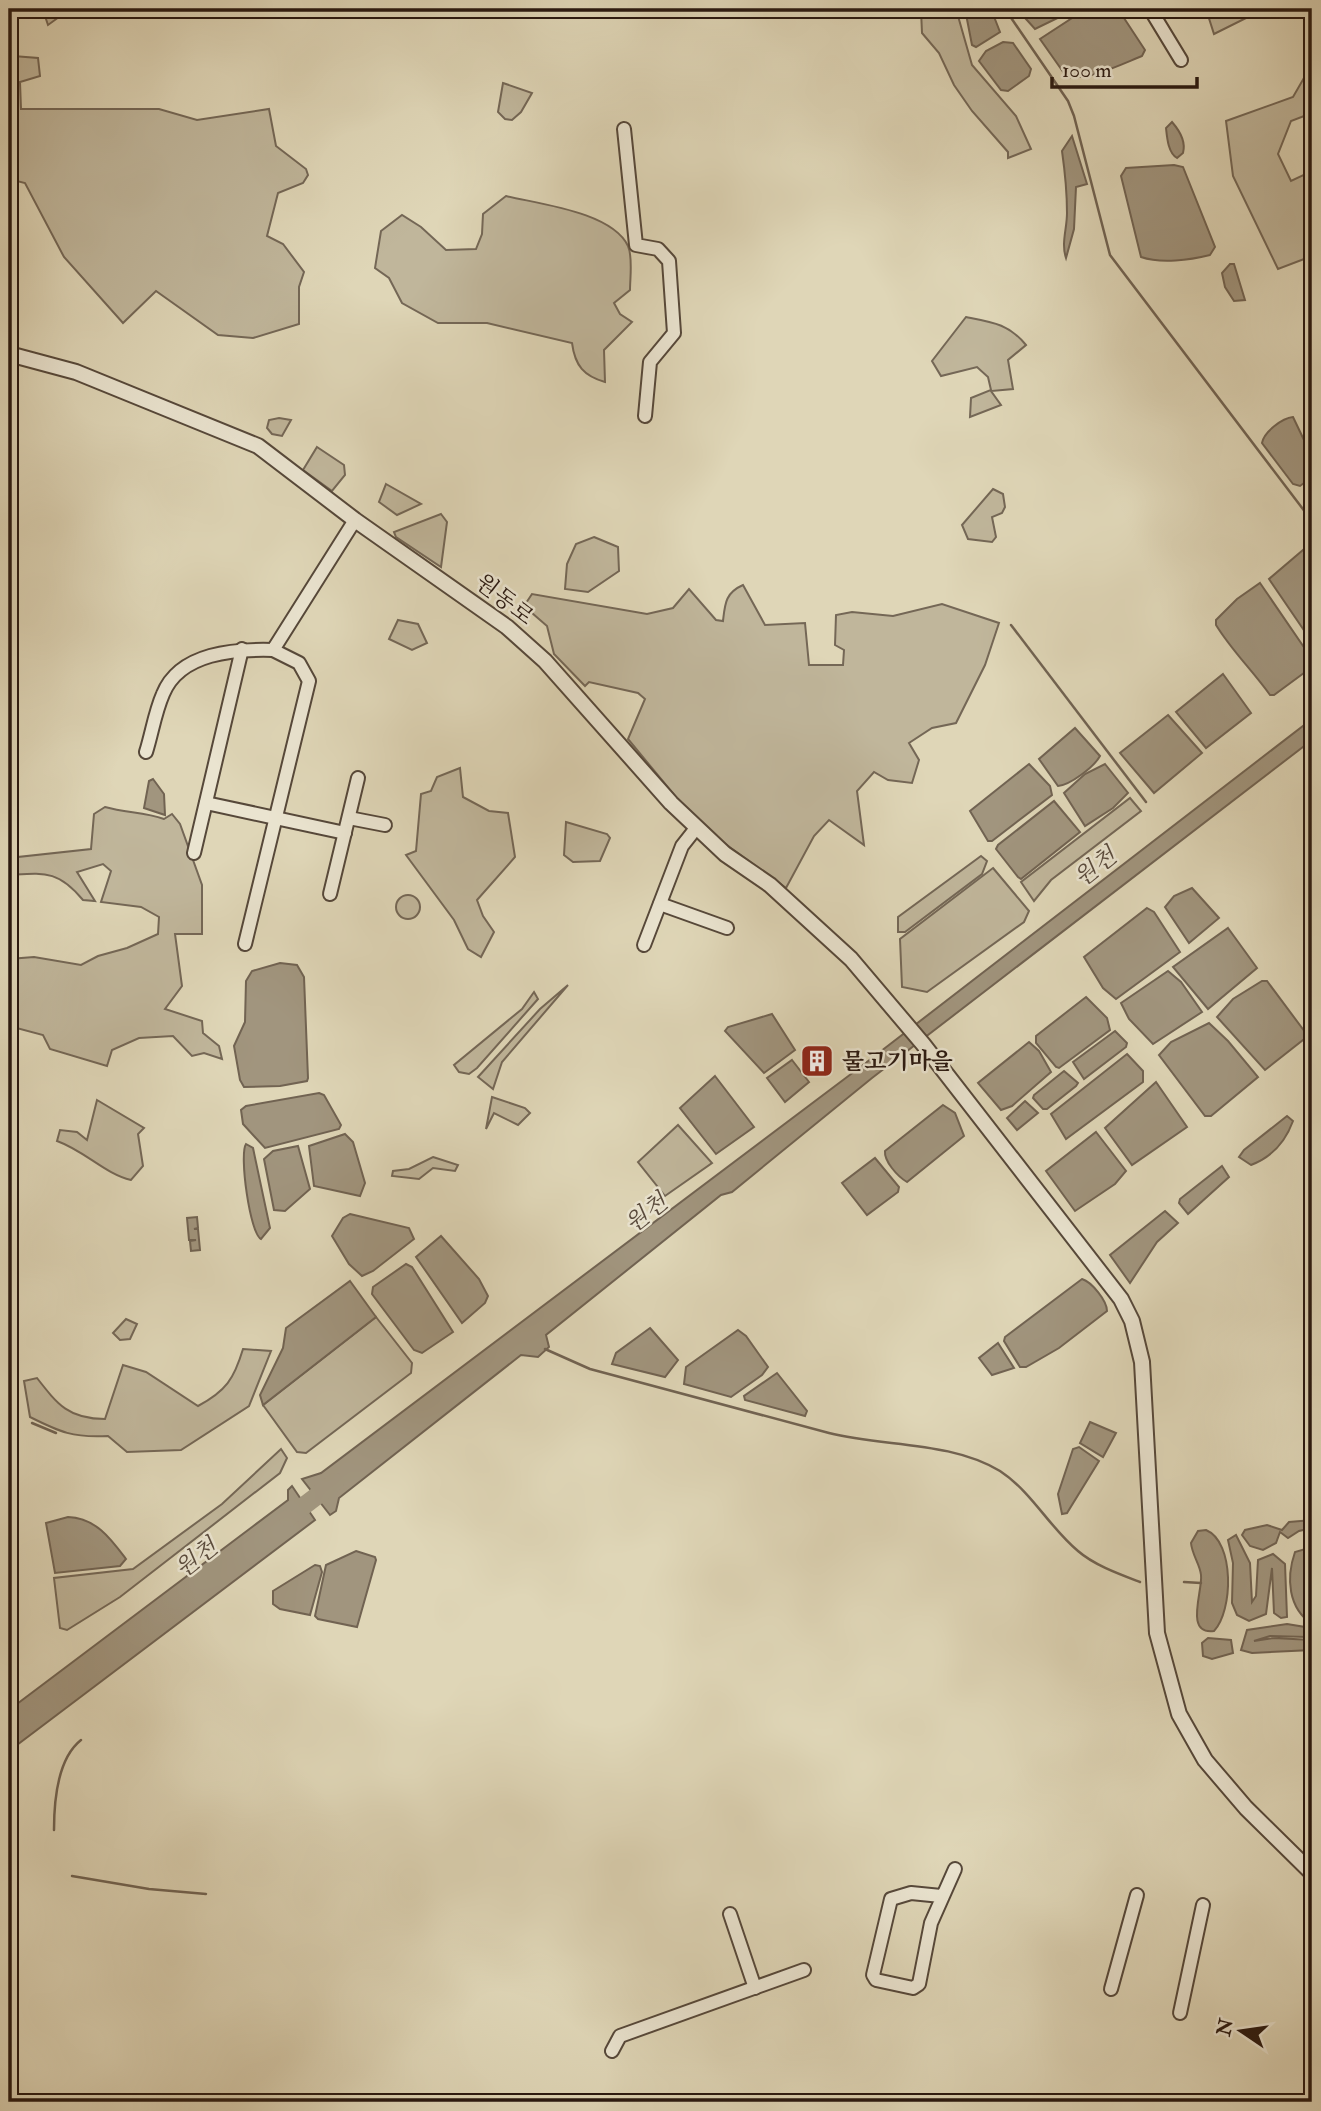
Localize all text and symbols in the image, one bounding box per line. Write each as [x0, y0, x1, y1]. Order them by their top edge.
scale bar [1052, 46, 1197, 90]
text: 100 m [1062, 57, 1112, 84]
street label: 원동로 [470, 567, 540, 631]
water label: 원천 [1067, 840, 1125, 894]
building icon: 물고기마을 [798, 1042, 836, 1080]
place label: 물고기마을 [842, 1047, 953, 1076]
water label: 원천 [618, 1186, 676, 1240]
water label: 원천 [168, 1531, 226, 1585]
north arrow [1206, 1996, 1276, 2066]
text: N [1212, 2015, 1239, 2039]

